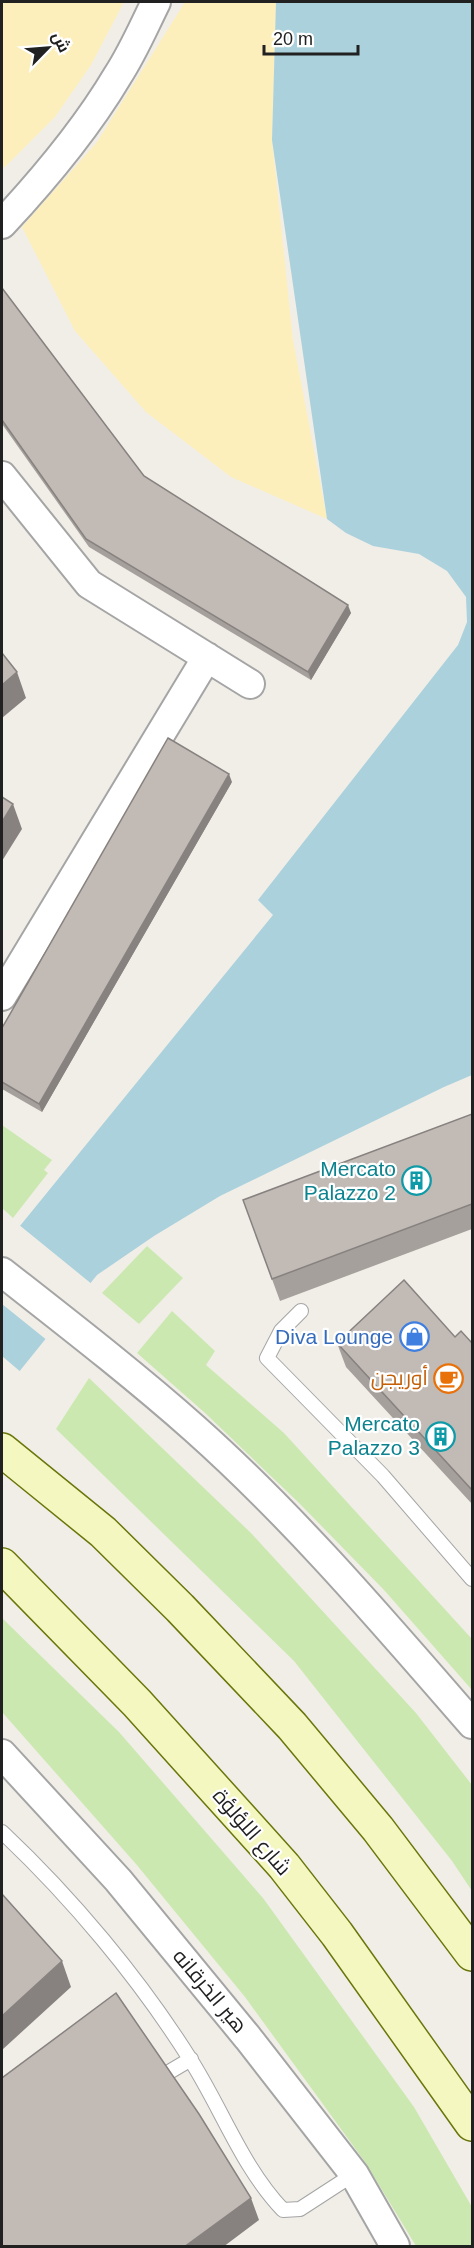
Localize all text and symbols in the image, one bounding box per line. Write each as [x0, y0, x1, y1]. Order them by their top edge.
north arrow [18, 18, 78, 78]
scale bar [264, 18, 358, 56]
text: ش [48, 29, 73, 55]
text: 20 m [273, 29, 313, 49]
place label: Mercato Palazzo 2 [304, 1157, 396, 1204]
building icon: Mercato Palazzo 2 [401, 1165, 433, 1197]
shop icon: Diva Lounge [398, 1321, 430, 1353]
place label: Diva Lounge [275, 1325, 393, 1348]
cafe icon: أوريجن [433, 1362, 465, 1394]
place label: أوريجن [371, 1365, 428, 1391]
place label: Mercato Palazzo 3 [328, 1412, 420, 1459]
building icon: Mercato Palazzo 3 [425, 1420, 457, 1452]
street label: شارع اللؤلؤة [206, 1784, 296, 1881]
street label: هير الخرقانه [168, 1944, 252, 2038]

